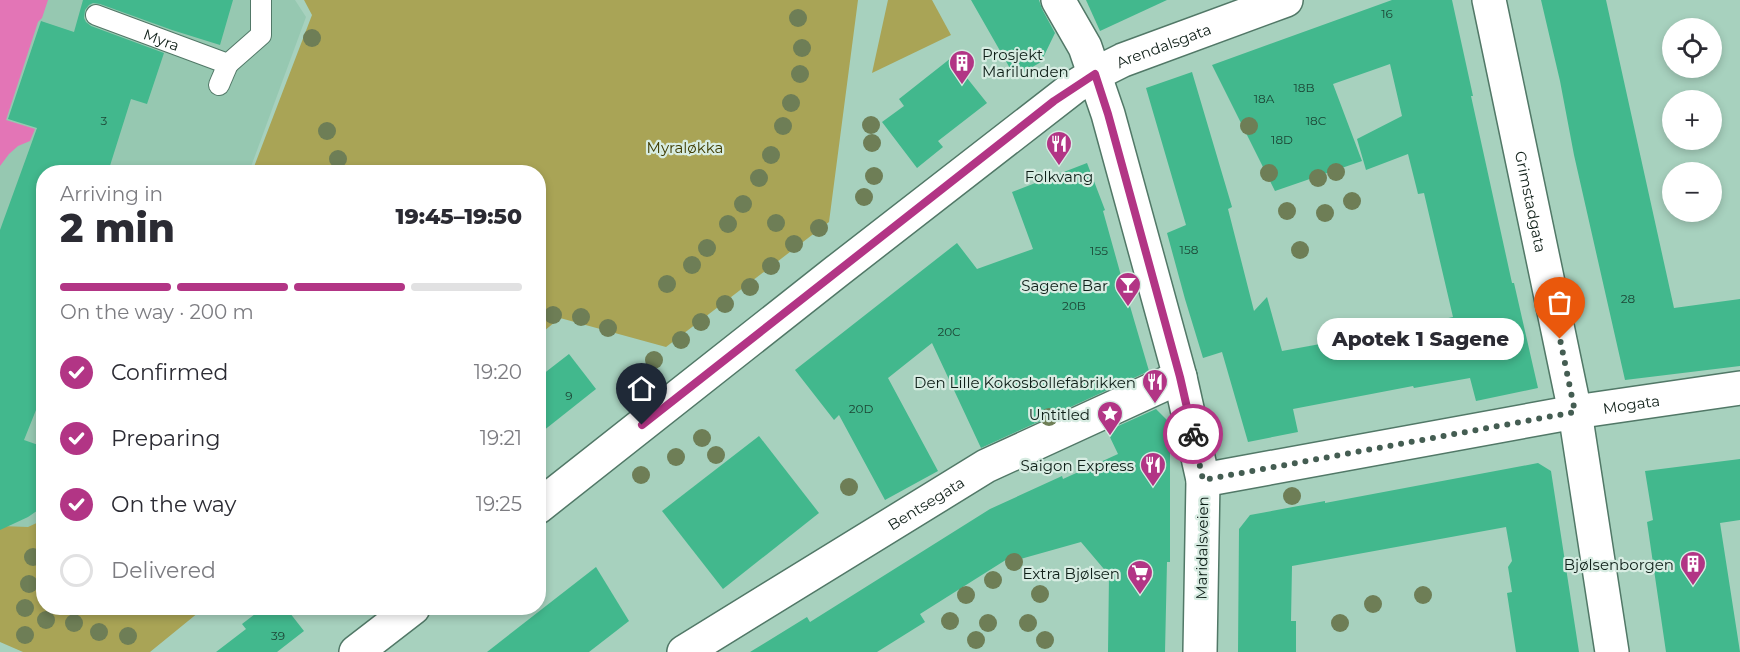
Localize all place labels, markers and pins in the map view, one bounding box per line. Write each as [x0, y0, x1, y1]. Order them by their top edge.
place label: Prosjekt Marilunden [982, 45, 1069, 81]
building icon: Prosjekt Marilunden [947, 48, 977, 86]
restaurant icon: Folkvang [1044, 129, 1074, 167]
place label: Folkvang [1025, 167, 1093, 186]
bar icon: Sagene Bar [1113, 270, 1143, 308]
place label: Sagene Bar [1021, 276, 1108, 295]
pin [1534, 277, 1585, 339]
callout: Apotek 1 Sagene [1317, 318, 1524, 360]
pin [616, 363, 667, 425]
restaurant icon: Den Lille Kokosbollefabrikken [1140, 367, 1170, 405]
place label: Den Lille Kokosbollefabrikken [914, 373, 1136, 392]
place icon: Untitled [1095, 399, 1125, 437]
place label: Untitled [1029, 405, 1090, 424]
restaurant icon: Saigon Express [1138, 450, 1168, 488]
place label: Saigon Express [1021, 456, 1134, 475]
building icon: Bjølsenborgen [1678, 549, 1708, 587]
place label: Bjølsenborgen [1564, 555, 1674, 574]
supermarket icon: Extra Bjølsen [1125, 558, 1155, 596]
place label: Extra Bjølsen [1023, 564, 1120, 583]

